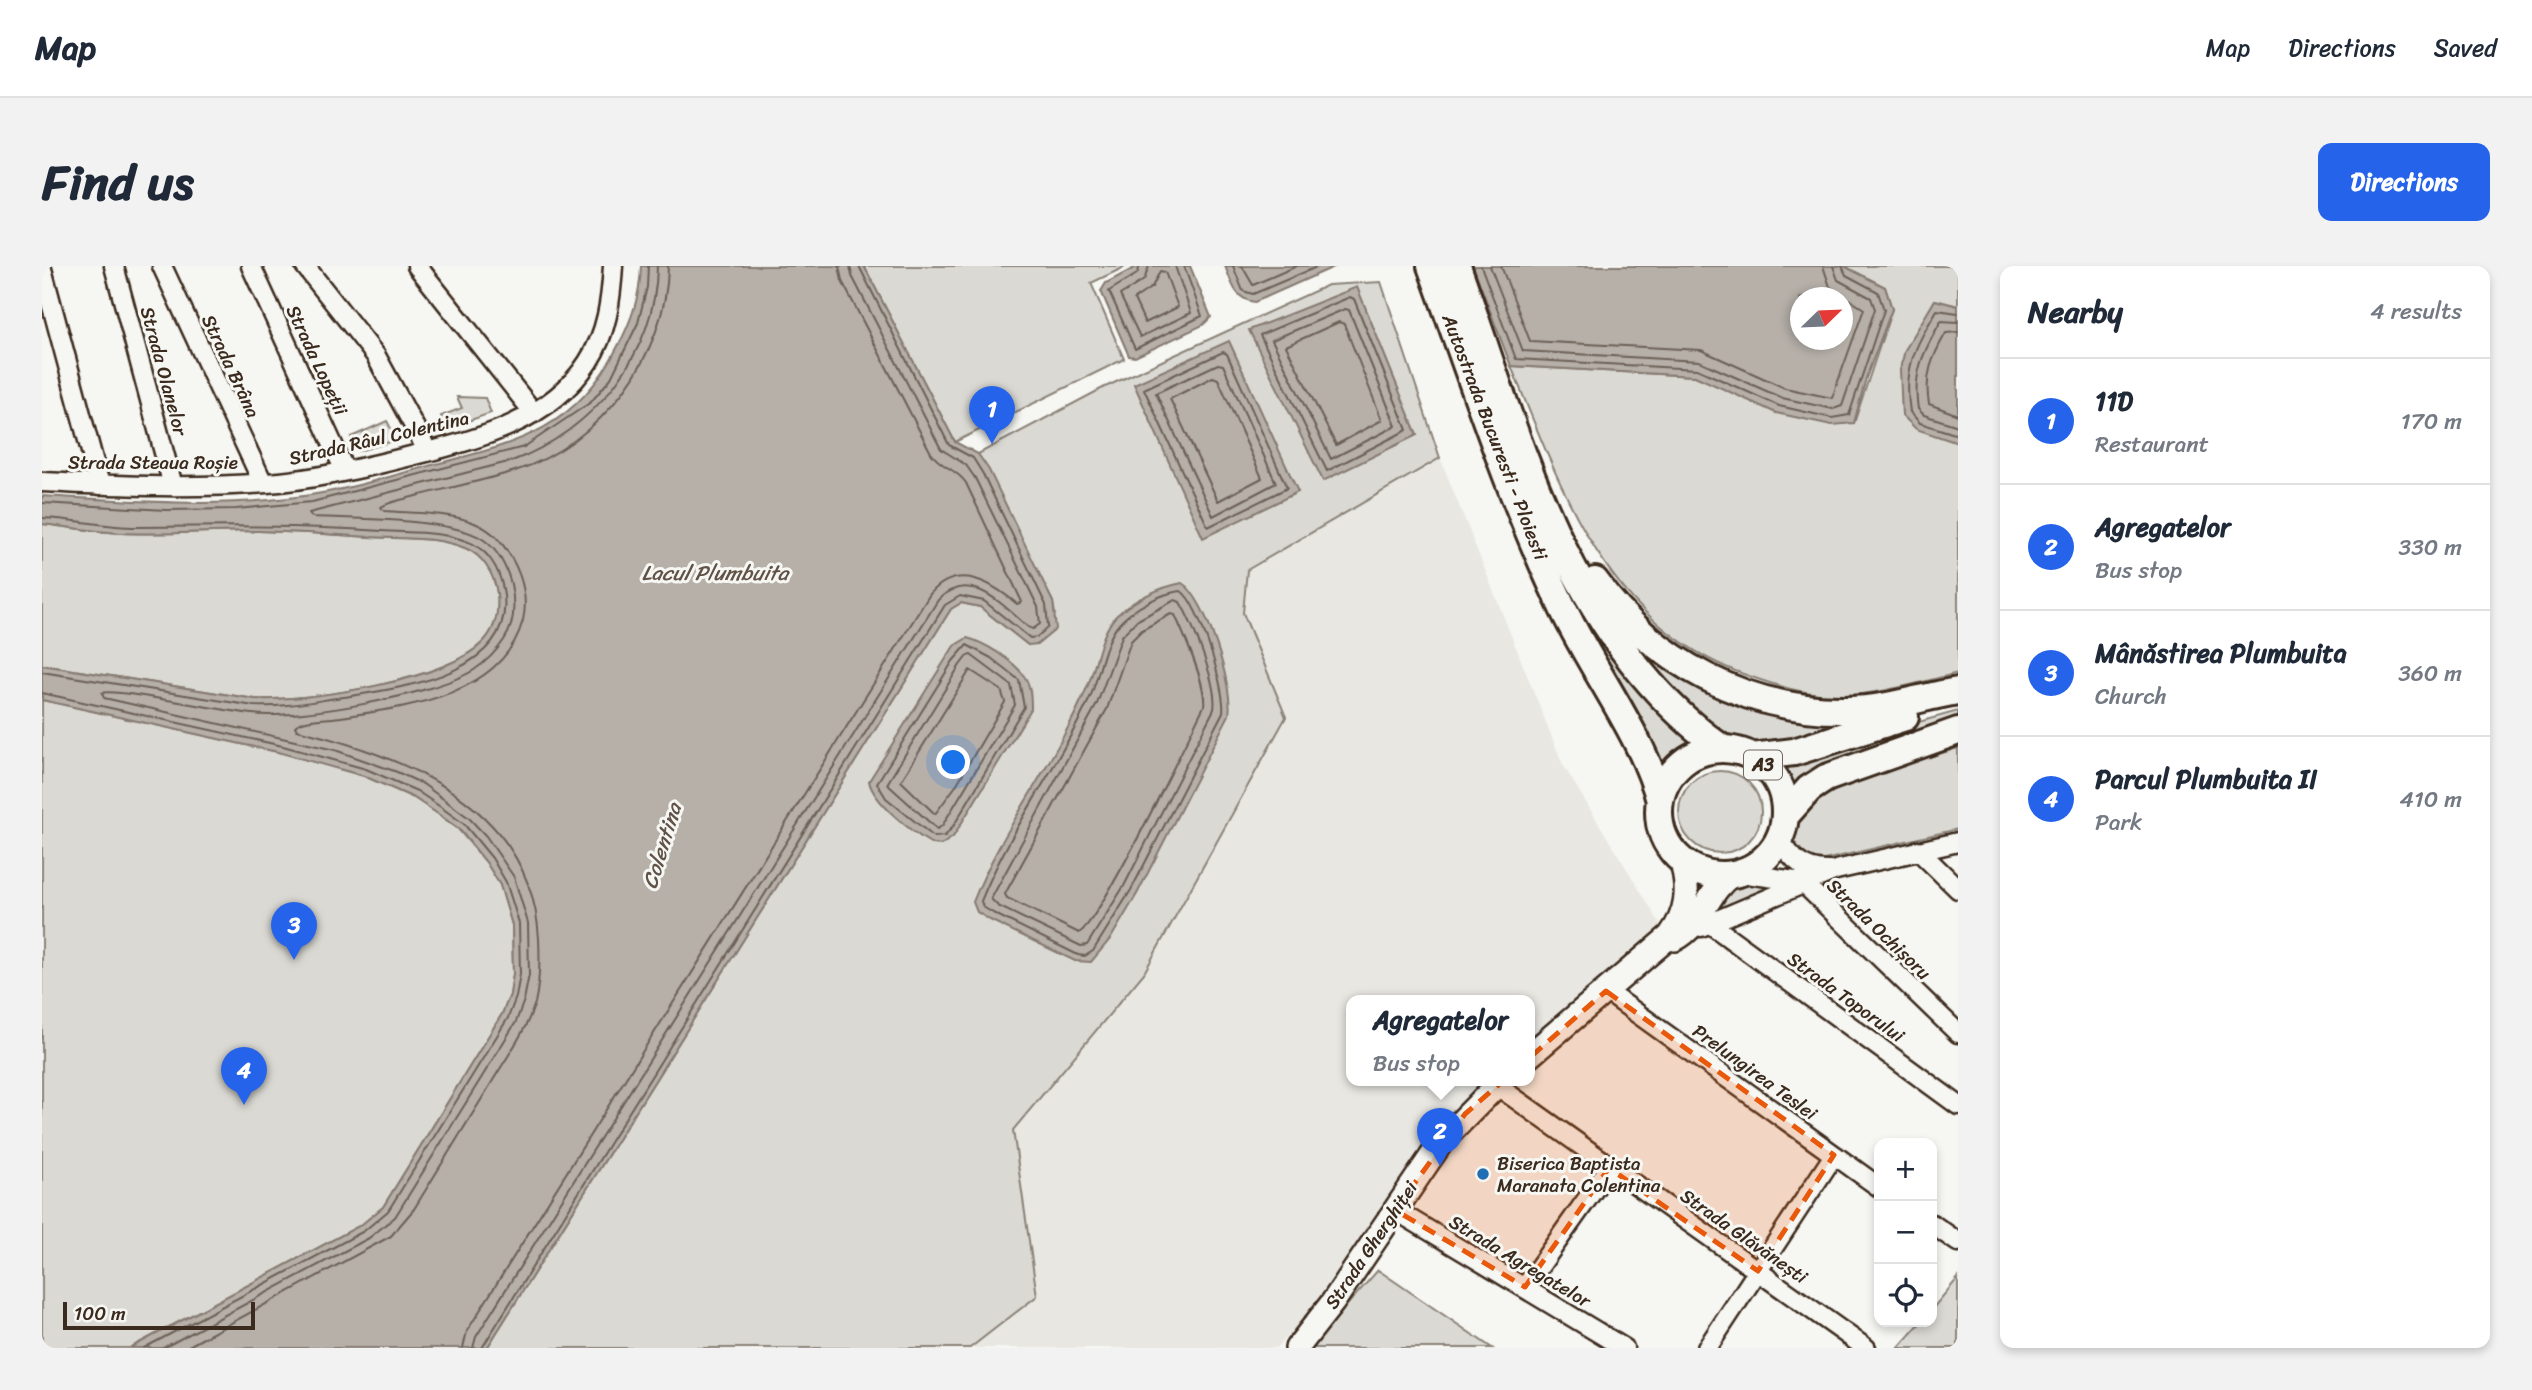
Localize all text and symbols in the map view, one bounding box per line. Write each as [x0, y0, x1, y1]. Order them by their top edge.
text: Map [35, 19, 96, 77]
text: Map [2206, 27, 2250, 69]
text: Directions [2288, 27, 2396, 69]
text: Saved [2434, 27, 2497, 69]
text: Find us [42, 139, 194, 226]
button: Directions [2318, 143, 2490, 221]
text: Nearby [2028, 285, 2123, 339]
north arrow [1790, 287, 1853, 350]
text: 4 results [2370, 291, 2462, 332]
street label: Strada Lopeții [277, 299, 357, 422]
street label: Strada Olanelor [131, 303, 197, 440]
street label: Autostrada Bucuresti - Ploiesti [1432, 308, 1558, 566]
street label: Strada Brâna [193, 309, 270, 424]
text: 11D [2095, 378, 2133, 424]
pin: 1 [969, 386, 1015, 444]
street label: Strada Râul Colentina [286, 401, 473, 475]
text: 1 [2046, 401, 2056, 442]
text: 170 m [2401, 401, 2462, 442]
text: Restaurant [2095, 424, 2209, 465]
street label: Strada Steaua Roșie [68, 446, 238, 479]
text: Agregatelor [2095, 504, 2231, 550]
text: 2 [2044, 527, 2058, 568]
text: 330 m [2399, 527, 2462, 568]
text: Bus stop [2095, 550, 2182, 591]
water label: Lacul Plumbuita [642, 554, 791, 592]
text: Mânăstirea Plumbuita [2095, 630, 2347, 676]
text: 3 [2045, 653, 2057, 694]
text: 360 m [2398, 653, 2462, 694]
text: Church [2095, 676, 2167, 717]
your location [936, 745, 970, 779]
road number: A3 [1744, 751, 1782, 780]
text: Parcul Plumbuita II [2095, 756, 2317, 802]
text: 4 [2044, 779, 2058, 820]
text: 410 m [2400, 779, 2462, 820]
water label: Colentina [631, 797, 693, 894]
text: Park [2095, 802, 2142, 843]
street label: Strada Ochișoru [1819, 870, 1939, 988]
pin: 3 [271, 902, 317, 960]
street label: Strada Toporului [1780, 943, 1912, 1052]
popup [1346, 995, 1535, 1086]
text: Agregatelor [1373, 997, 1508, 1043]
street label: Prelungirea Teslei [1685, 1015, 1825, 1129]
text: Bus stop [1373, 1043, 1460, 1084]
pin: 4 [221, 1047, 267, 1105]
pin: 2 [1417, 1108, 1463, 1166]
map controls [1874, 1138, 1937, 1327]
button: + [1874, 1138, 1937, 1201]
place label: Biserica Baptista Maranata Colentina [1497, 1147, 1661, 1202]
marker: Biserica Baptista Maranata Colentina [1475, 1166, 1491, 1182]
street label: Strada Gherghiței [1316, 1173, 1427, 1316]
street label: Strada Glăvănești [1673, 1180, 1815, 1293]
button: − [1874, 1201, 1937, 1264]
street label: Strada Agregatelor [1443, 1205, 1598, 1317]
button: locate [1874, 1264, 1937, 1327]
text: 100 m [74, 1297, 126, 1330]
scale bar [63, 1299, 256, 1331]

